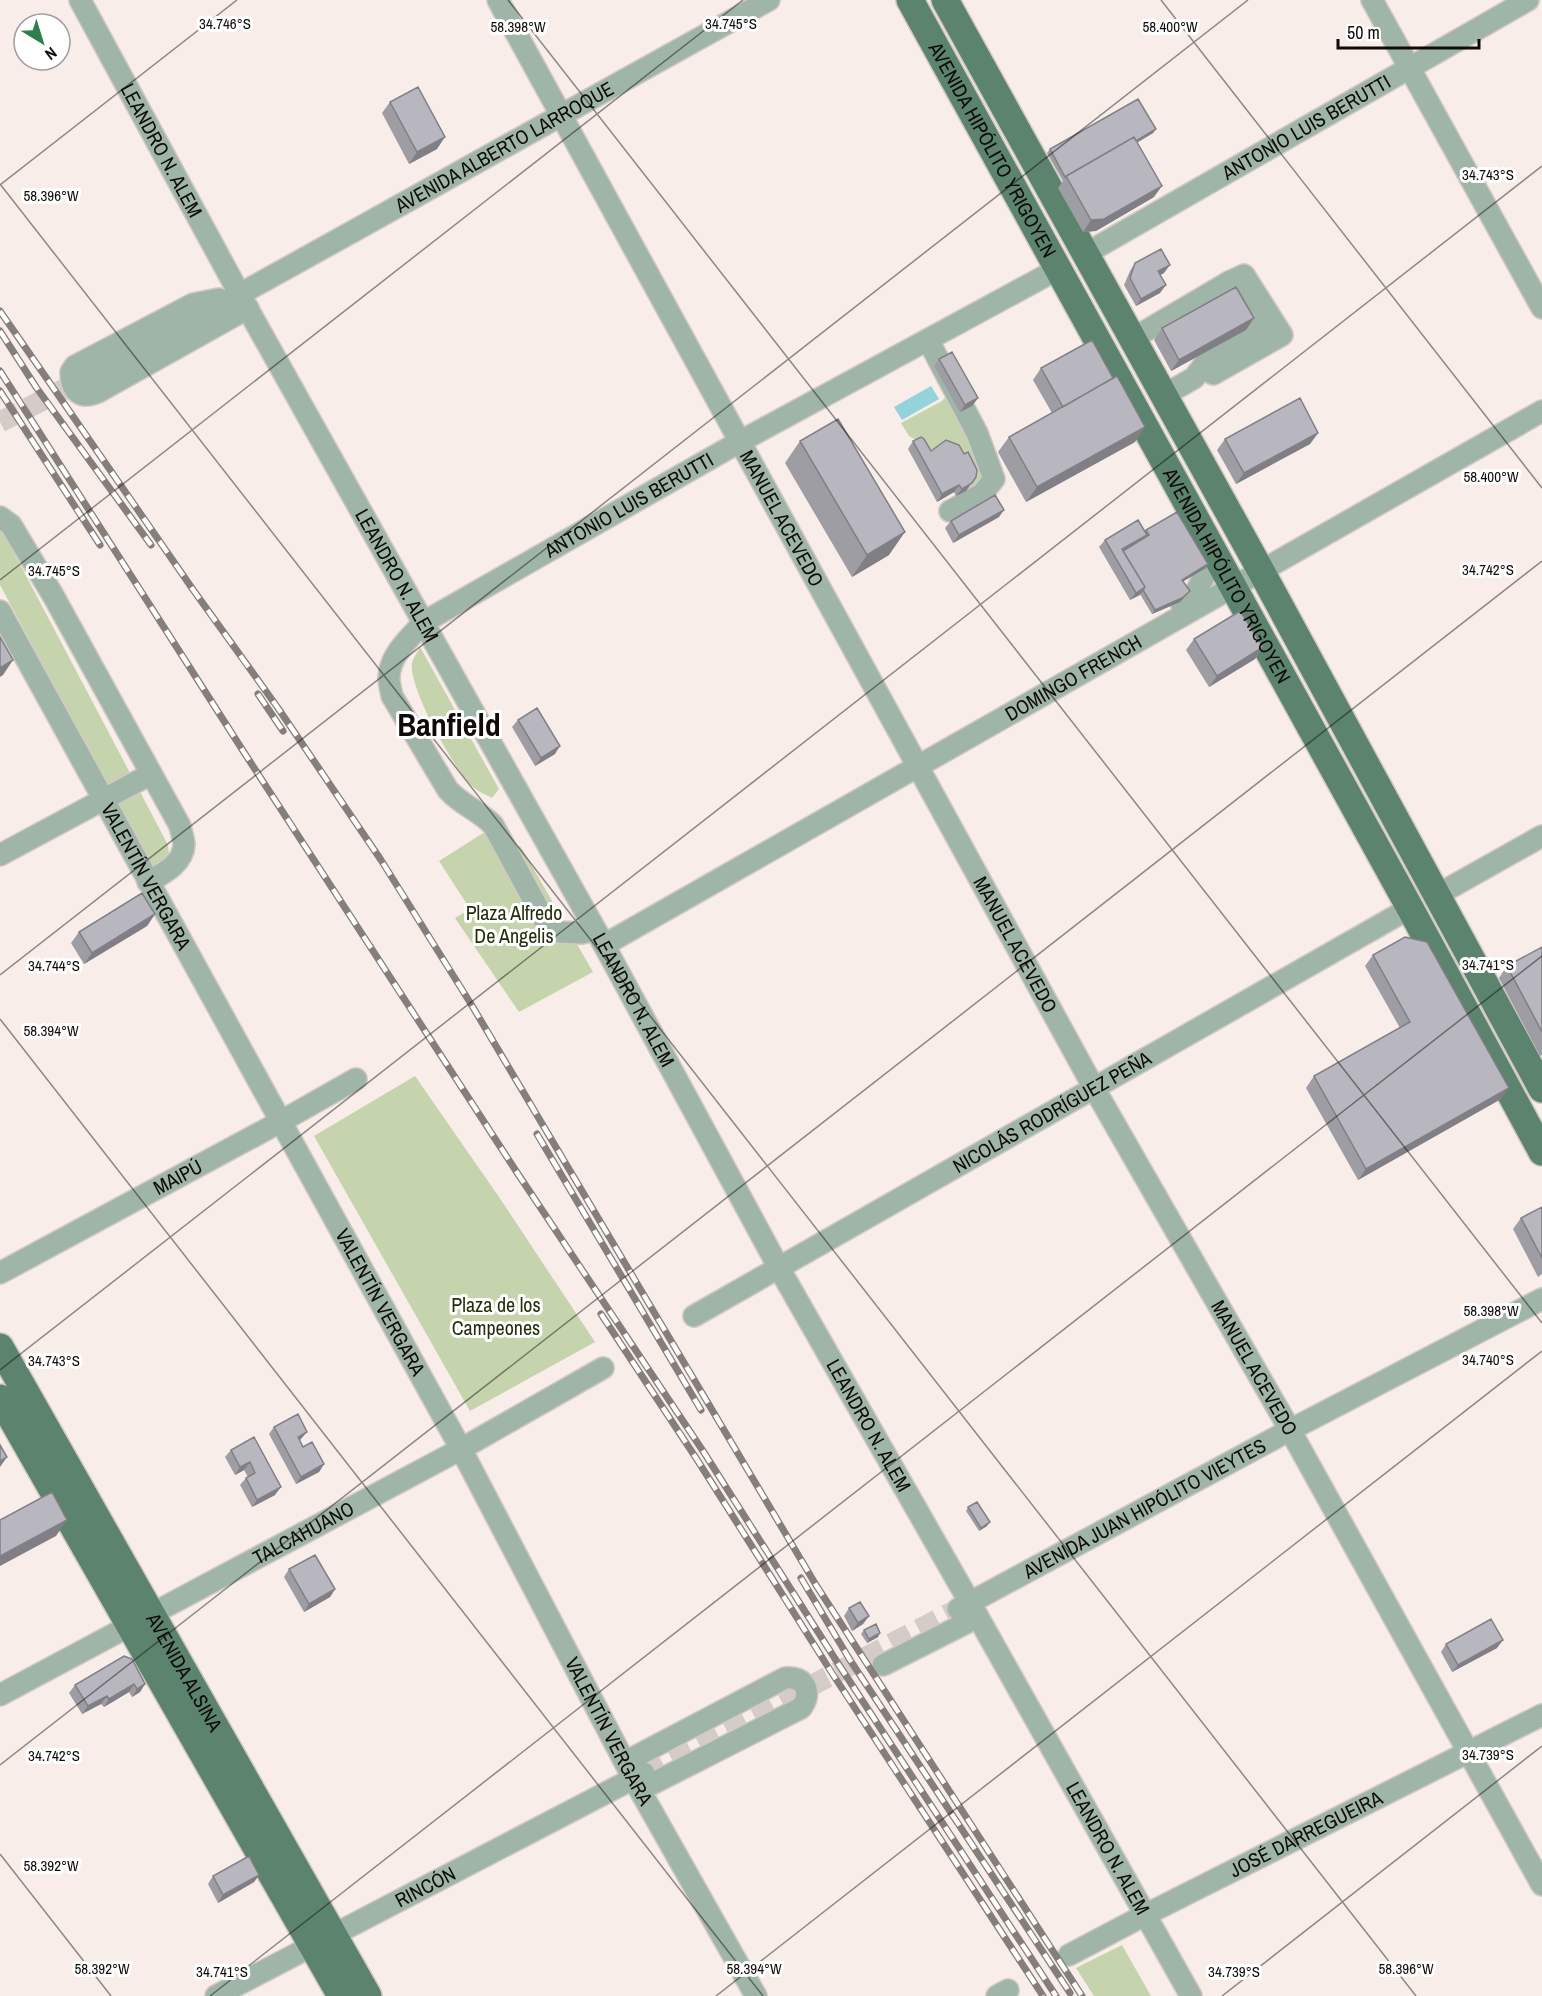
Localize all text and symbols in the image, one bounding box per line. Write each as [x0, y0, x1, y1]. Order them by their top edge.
north arrow [12, 12, 72, 72]
scale bar [1338, 12, 1479, 50]
text: 34.746°S [199, 13, 251, 34]
text: 34.745°S [705, 13, 757, 34]
text: 58.398°W [490, 16, 546, 37]
text: 58.400°W [1142, 16, 1198, 37]
text: 50 m [1347, 20, 1380, 45]
street label: AVENIDA HIPÓLITO YRIGOYEN [922, 36, 1063, 262]
text: N [41, 42, 62, 65]
street label: ANTONIO LUIS BERUTTI [1216, 68, 1395, 186]
street label: AVENIDA ALBERTO LARROQUE [389, 75, 618, 219]
street label: LEANDRO N. ALEM [115, 78, 209, 222]
text: 34.743°S [1462, 164, 1514, 185]
text: 58.396°W [23, 185, 79, 206]
street label: MANUEL ACEVEDO [734, 445, 831, 591]
street label: ANTONIO LUIS BERUTTI [538, 446, 718, 564]
street label: AVENIDA HIPÓLITO YRIGOYEN [1157, 462, 1297, 688]
text: 58.400°W [1463, 466, 1519, 487]
street label: LEANDRO N. ALEM [349, 504, 446, 647]
text: 34.742°S [1462, 559, 1514, 580]
text: 34.745°S [28, 560, 80, 581]
street label: DOMINGO FRENCH [1000, 628, 1146, 727]
district label: Banfield [397, 703, 501, 746]
street label: VALENTÍN VERGARA [95, 798, 198, 955]
street label: MANUEL ACEVEDO [968, 871, 1064, 1017]
park label: Plaza Alfredo De Angelis [466, 899, 562, 949]
street label: LEANDRO N. ALEM [587, 928, 681, 1071]
text: 34.741°S [1462, 954, 1514, 975]
text: 34.744°S [28, 955, 80, 976]
text: 58.394°W [23, 1020, 79, 1041]
street label: NICOLÁS RODRÍGUEZ PEÑA [948, 1044, 1156, 1179]
street label: MAIPÚ [148, 1152, 207, 1201]
street label: VALENTÍN VERGARA [329, 1224, 432, 1380]
park label: Plaza de los Campeones [451, 1291, 541, 1341]
street label: MANUEL ACEVEDO [1205, 1295, 1304, 1440]
text: 58.398°W [1463, 1300, 1519, 1321]
text: 34.740°S [1462, 1349, 1514, 1370]
text: 34.743°S [28, 1350, 80, 1371]
street label: LEANDRO N. ALEM [821, 1354, 918, 1496]
street label: AVENIDA JUAN HIPÓLITO VIEYTES [1017, 1431, 1271, 1585]
street label: TALCAHUANO [248, 1495, 359, 1571]
street label: AVENIDA ALSINA [140, 1607, 229, 1736]
street label: VALENTÍN VERGARA [559, 1652, 660, 1810]
text: 34.739°S [1462, 1744, 1514, 1765]
text: 34.742°S [28, 1745, 80, 1766]
street label: LEANDRO N. ALEM [1060, 1777, 1157, 1919]
street label: JOSÉ DARREGUEIRA [1225, 1784, 1387, 1883]
text: 58.392°W [23, 1855, 79, 1876]
street label: RINCÓN [390, 1860, 460, 1913]
text: 58.392°W [74, 1958, 130, 1979]
text: 58.394°W [726, 1958, 782, 1979]
text: 58.396°W [1378, 1958, 1434, 1979]
text: 34.741°S [196, 1961, 248, 1982]
text: 34.739°S [1208, 1961, 1260, 1982]

